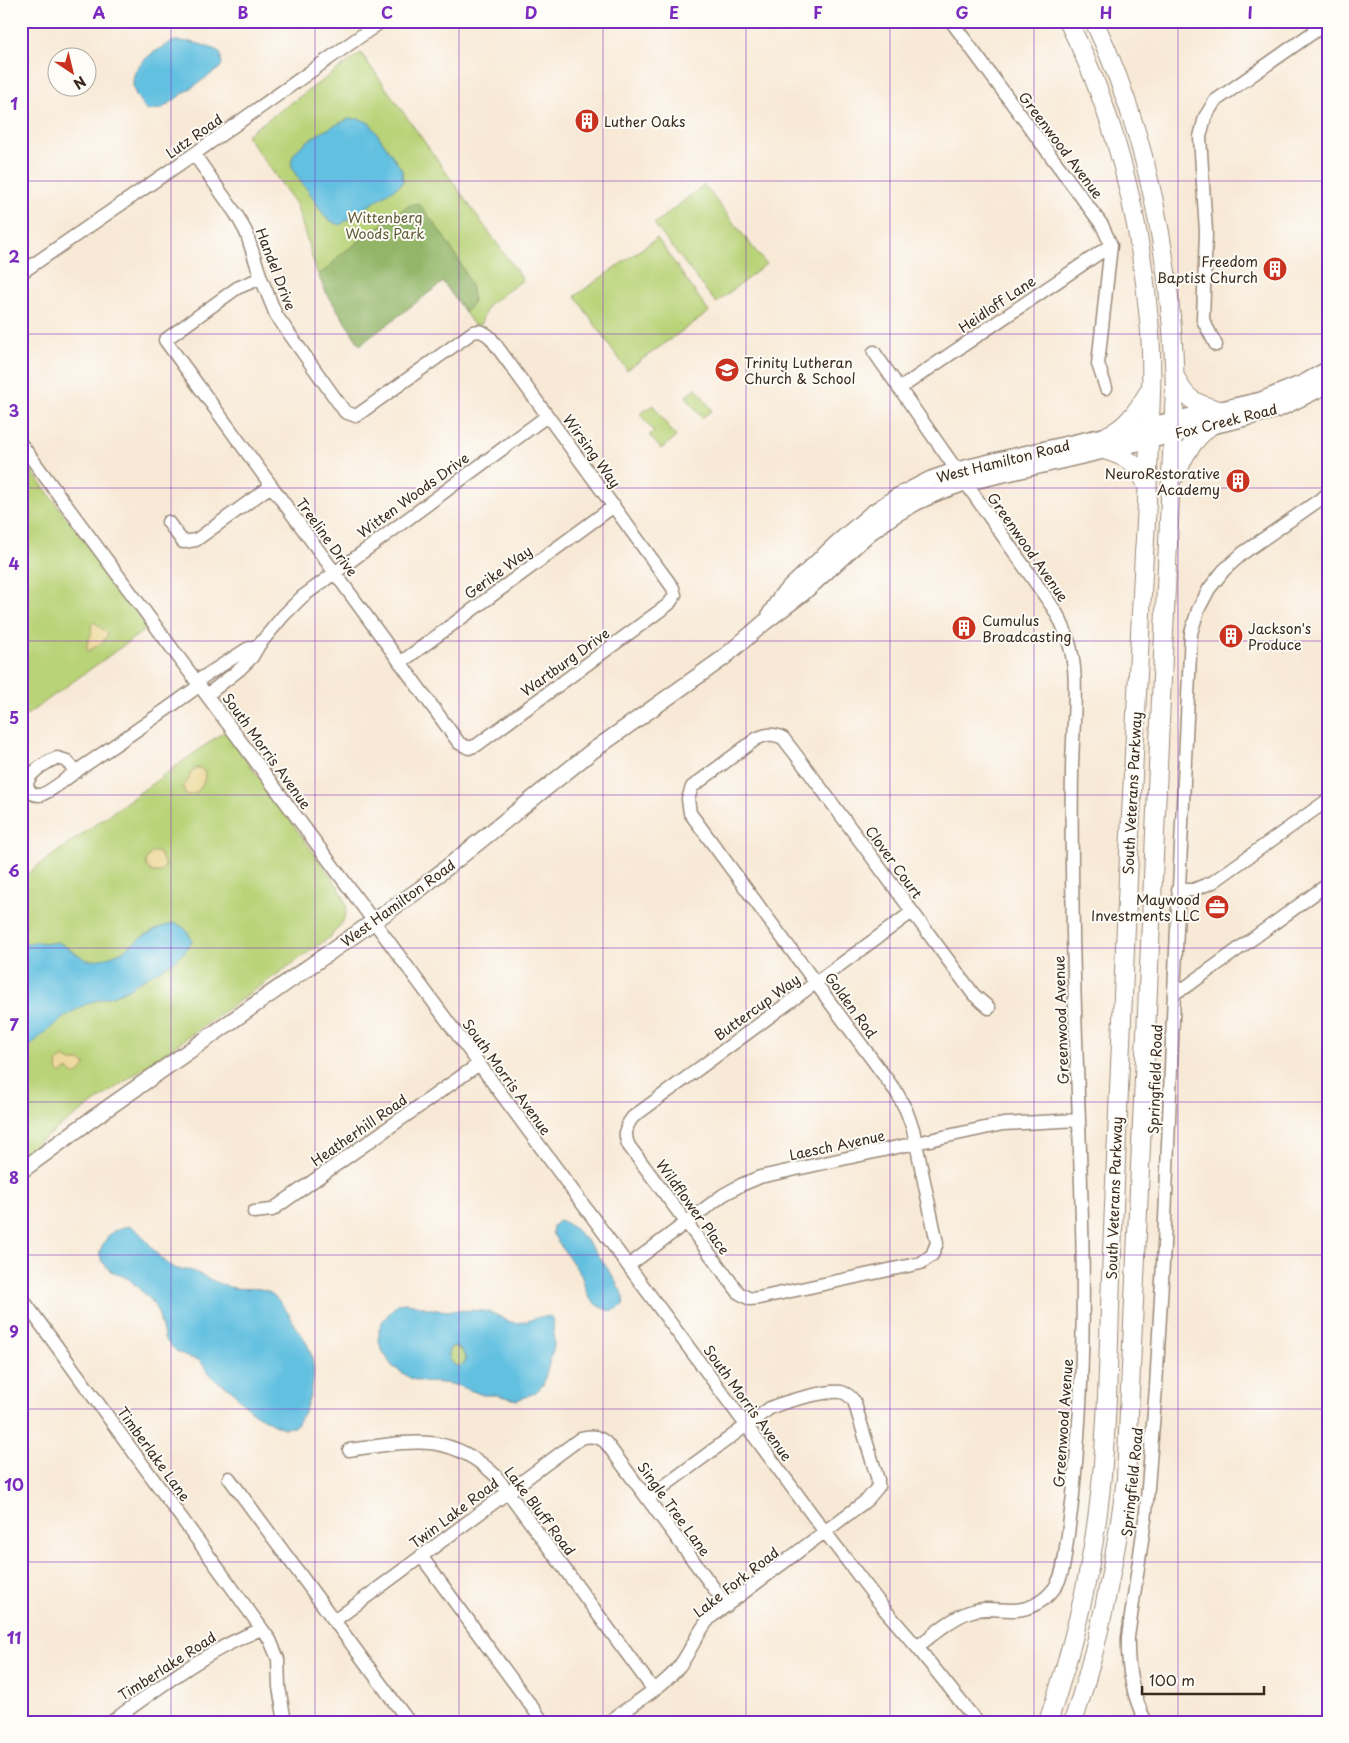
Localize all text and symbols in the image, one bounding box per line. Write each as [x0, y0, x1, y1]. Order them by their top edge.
text: A [93, 0, 106, 24]
text: B [238, 0, 249, 24]
text: C [381, 0, 393, 24]
text: D [525, 0, 537, 24]
text: E [669, 0, 679, 24]
text: F [813, 0, 823, 24]
text: G [955, 0, 969, 24]
text: H [1100, 0, 1112, 24]
text: I [1247, 0, 1253, 24]
north arrow [48, 48, 98, 98]
text: N [69, 71, 90, 95]
street label: Greenwood Avenue [1014, 87, 1108, 203]
text: 1 [10, 91, 18, 115]
building icon: Luther Oaks [574, 108, 600, 134]
street label: Lutz Road [161, 109, 227, 163]
place label: Luther Oaks [604, 111, 685, 132]
park label: Wittenberg Woods Park [345, 207, 425, 244]
street label: Handel Drive [251, 225, 301, 313]
text: 2 [8, 244, 20, 268]
place label: Freedom Baptist Church [1157, 251, 1258, 288]
building icon: Freedom Baptist Church [1262, 256, 1288, 282]
street label: Heidloff Lane [954, 270, 1040, 338]
place label: Trinity Lutheran Church & School [744, 352, 855, 389]
school or university icon: Trinity Lutheran Church & School [714, 357, 740, 383]
text: 3 [9, 398, 19, 422]
street label: Fox Creek Road [1173, 398, 1279, 444]
street label: Wirsing Way [558, 410, 626, 492]
street label: West Hamilton Road [934, 434, 1072, 488]
street label: Witten Woods Drive [353, 447, 473, 543]
place label: NeuroRestorative Academy [1105, 463, 1220, 500]
building icon: NeuroRestorative Academy [1225, 468, 1251, 494]
street label: Greenwood Avenue [982, 488, 1074, 606]
street label: Treeline Drive [291, 493, 363, 581]
street label: Gerike Way [460, 540, 536, 604]
text: 4 [9, 551, 20, 575]
place label: Cumulus Broadcasting [982, 610, 1072, 647]
building icon: Cumulus Broadcasting [951, 615, 977, 641]
place label: Jackson's Produce [1248, 618, 1311, 655]
street label: Wartburg Drive [516, 623, 614, 701]
building icon: Jackson's Produce [1218, 623, 1244, 649]
street label: South Morris Avenue [218, 689, 316, 814]
text: 5 [9, 705, 19, 729]
street label: South Veterans Parkway [1117, 711, 1147, 875]
street label: Clover Court [860, 821, 928, 903]
street label: West Hamilton Road [336, 854, 460, 952]
text: 6 [8, 858, 20, 882]
place label: Maywood Investments LLC [1091, 889, 1200, 926]
office icon: Maywood Investments LLC [1204, 894, 1230, 920]
street label: Greenwood Avenue [1048, 955, 1074, 1085]
street label: Golden Rod [820, 968, 882, 1043]
street label: Buttercup Way [710, 969, 804, 1045]
text: 7 [9, 1012, 19, 1036]
street label: South Morris Avenue [458, 1015, 556, 1140]
street label: Springfield Road [1143, 1024, 1167, 1134]
street label: Heatherhill Road [307, 1089, 411, 1171]
street label: South Veterans Parkway [1101, 1116, 1127, 1280]
street label: Laesch Avenue [787, 1125, 887, 1165]
street label: Wildflower Place [651, 1155, 735, 1259]
text: 8 [9, 1165, 19, 1189]
text: 9 [9, 1319, 19, 1343]
street label: South Morris Avenue [699, 1341, 797, 1466]
street label: Greenwood Avenue [1048, 1358, 1078, 1488]
street label: Timberlake Lane [112, 1402, 196, 1506]
street label: Springfield Road [1116, 1426, 1148, 1538]
street label: Single Tree Lane [632, 1457, 716, 1561]
street label: Lake Bluff Road [500, 1462, 580, 1560]
text: 10 [4, 1472, 24, 1496]
street label: Twin Lake Road [405, 1473, 503, 1553]
street label: Lake Fork Road [689, 1542, 783, 1622]
text: 11 [7, 1625, 21, 1649]
street label: Timberlake Road [114, 1626, 220, 1706]
scale bar [1142, 1663, 1264, 1695]
text: 100 m [1149, 1668, 1195, 1691]

